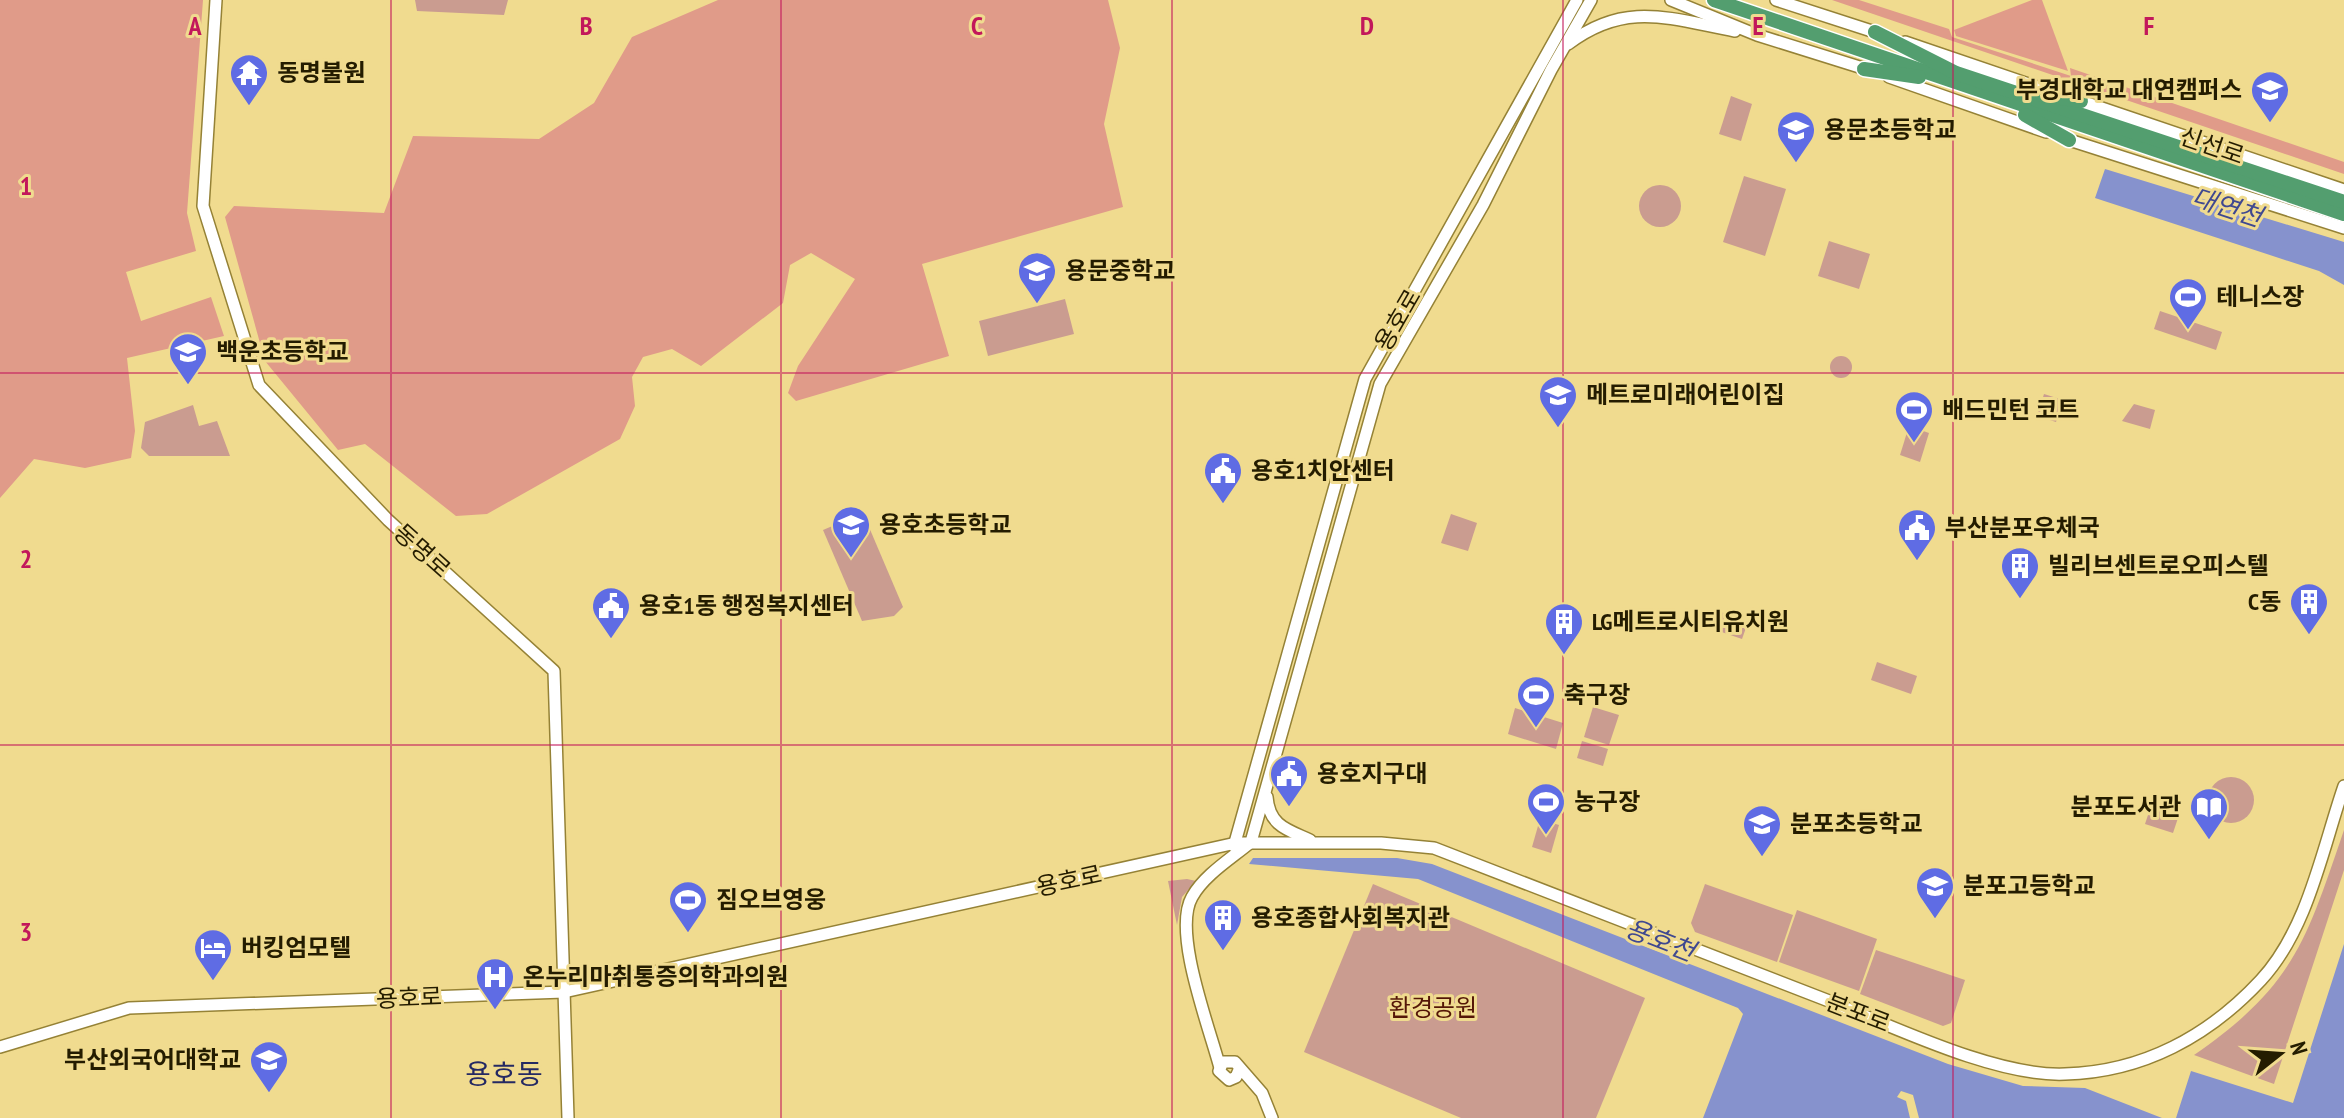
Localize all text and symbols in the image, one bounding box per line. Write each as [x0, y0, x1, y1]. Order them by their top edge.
text: A [187, 9, 202, 42]
text: B [580, 9, 593, 42]
text: C [971, 9, 983, 42]
text: D [1360, 9, 1374, 42]
text: E [1752, 9, 1764, 42]
text: F [2144, 9, 2155, 42]
temple icon: 동명불원 [228, 52, 270, 107]
place label: 동명불원 [277, 57, 365, 88]
school or university icon: 부경대학교 대연캠퍼스 [2249, 69, 2291, 124]
place label: 부경대학교 대연캠퍼스 [2016, 74, 2242, 105]
school or university icon: 용문초등학교 [1775, 109, 1817, 164]
place label: 용문초등학교 [1824, 114, 1956, 145]
street label: 신선로 [2176, 120, 2249, 171]
text: 1 [20, 169, 32, 202]
water label: 대연천 [2188, 180, 2269, 234]
school or university icon: 용문중학교 [1016, 250, 1058, 305]
place label: 용문중학교 [1065, 255, 1175, 286]
sports icon: 테니스장 [2167, 276, 2209, 331]
place label: 테니스장 [2216, 281, 2304, 312]
street label: 용호로 [1368, 283, 1428, 356]
school or university icon: 백운초등학교 [167, 331, 209, 386]
place label: 백운초등학교 [216, 336, 348, 367]
school or university icon: 메트로미래어린이집 [1537, 374, 1579, 429]
place label: 메트로미래어린이집 [1586, 379, 1785, 410]
sports icon: 배드민턴 코트 [1893, 389, 1935, 444]
place label: 배드민턴 코트 [1942, 394, 2079, 425]
public building icon: 용호1치안센터 [1202, 450, 1244, 505]
place label: 용호1치안센터 [1251, 455, 1395, 486]
school or university icon: 용호초등학교 [830, 504, 872, 559]
public building icon: 부산분포우체국 [1896, 507, 1938, 562]
place label: 용호초등학교 [879, 509, 1011, 540]
place label: 부산분포우체국 [1945, 512, 2100, 543]
street label: 동명로 [387, 517, 457, 584]
text: 2 [20, 542, 32, 575]
building icon: 빌리브센트로오피스텔 [1999, 545, 2041, 600]
place label: 빌리브센트로오피스텔 [2048, 550, 2269, 581]
building icon: C동 [2288, 581, 2330, 636]
public building icon: 용호1동 행정복지센터 [590, 585, 632, 640]
place label: C동 [2248, 586, 2281, 617]
place label: 용호1동 행정복지센터 [639, 590, 854, 621]
building icon: LG메트로시티유치원 [1543, 601, 1585, 656]
place label: LG메트로시티유치원 [1592, 606, 1789, 637]
sports icon: 축구장 [1515, 674, 1557, 729]
place label: 축구장 [1564, 679, 1630, 710]
public building icon: 용호지구대 [1268, 753, 1310, 808]
place label: 용호지구대 [1317, 758, 1427, 789]
sports icon: 농구장 [1525, 781, 1567, 836]
place label: 농구장 [1574, 786, 1640, 817]
library icon: 분포도서관 [2188, 786, 2230, 841]
place label: 분포도서관 [2071, 791, 2181, 822]
school or university icon: 분포초등학교 [1741, 803, 1783, 858]
place label: 분포초등학교 [1790, 808, 1922, 839]
street label: 용호로 [1033, 858, 1105, 903]
school or university icon: 분포고등학교 [1914, 865, 1956, 920]
place label: 분포고등학교 [1963, 870, 2095, 901]
sports icon: 짐오브영웅 [667, 879, 709, 934]
place label: 짐오브영웅 [716, 884, 826, 915]
building icon: 용호종합사회복지관 [1202, 897, 1244, 952]
place label: 용호종합사회복지관 [1251, 902, 1450, 933]
water label: 용호천 [1621, 911, 1702, 969]
text: 3 [20, 915, 32, 948]
hotel icon: 버킹엄모텔 [192, 927, 234, 982]
place label: 버킹엄모텔 [241, 932, 351, 963]
hospital icon: 온누리마취통증의학과의원 [474, 956, 516, 1011]
place label: 온누리마취통증의학과의원 [523, 961, 788, 992]
street label: 용호로 [375, 981, 443, 1014]
street label: 분포로 [1822, 986, 1895, 1039]
park label: 환경공원 [1389, 992, 1477, 1023]
north arrow [2240, 1014, 2320, 1094]
text: N [2284, 1038, 2314, 1058]
school or university icon: 부산외국어대학교 [248, 1039, 290, 1094]
place label: 부산외국어대학교 [64, 1044, 241, 1075]
district label: 용호동 [465, 1055, 543, 1092]

